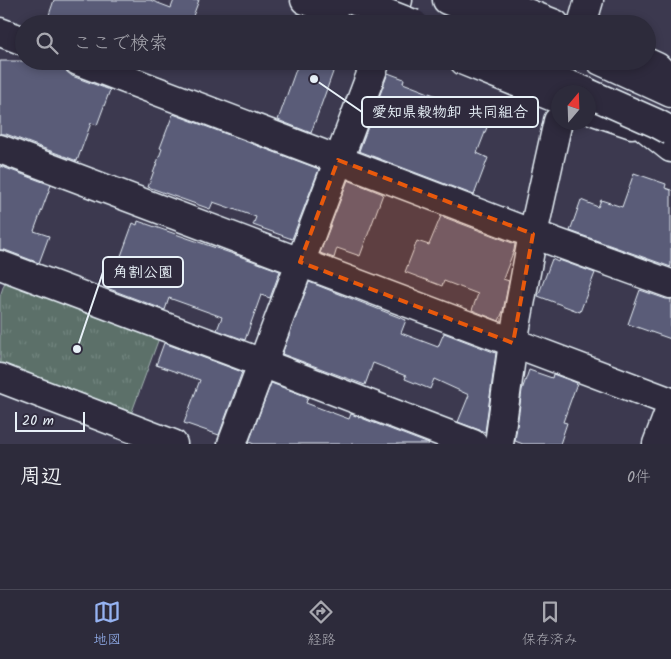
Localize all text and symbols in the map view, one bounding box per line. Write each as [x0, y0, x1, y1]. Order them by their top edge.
search box [15, 15, 656, 70]
icon: search [33, 29, 61, 57]
text: ここで検索 [73, 29, 168, 59]
north arrow [551, 85, 596, 130]
callout: 愛知県穀物卸 共同組合 [362, 97, 538, 127]
text: 愛知県穀物卸 共同組合 [372, 101, 528, 125]
callout: 角割公園 [103, 257, 183, 287]
text: 角割公園 [113, 261, 173, 285]
scale bar [15, 409, 85, 432]
text: 20 m [22, 410, 54, 432]
text: 周辺 [20, 461, 62, 494]
text: 0件 [627, 465, 651, 490]
tab: 地図 [93, 598, 121, 651]
tab: 経路 [307, 598, 335, 651]
tab: 保存済み [522, 598, 578, 651]

